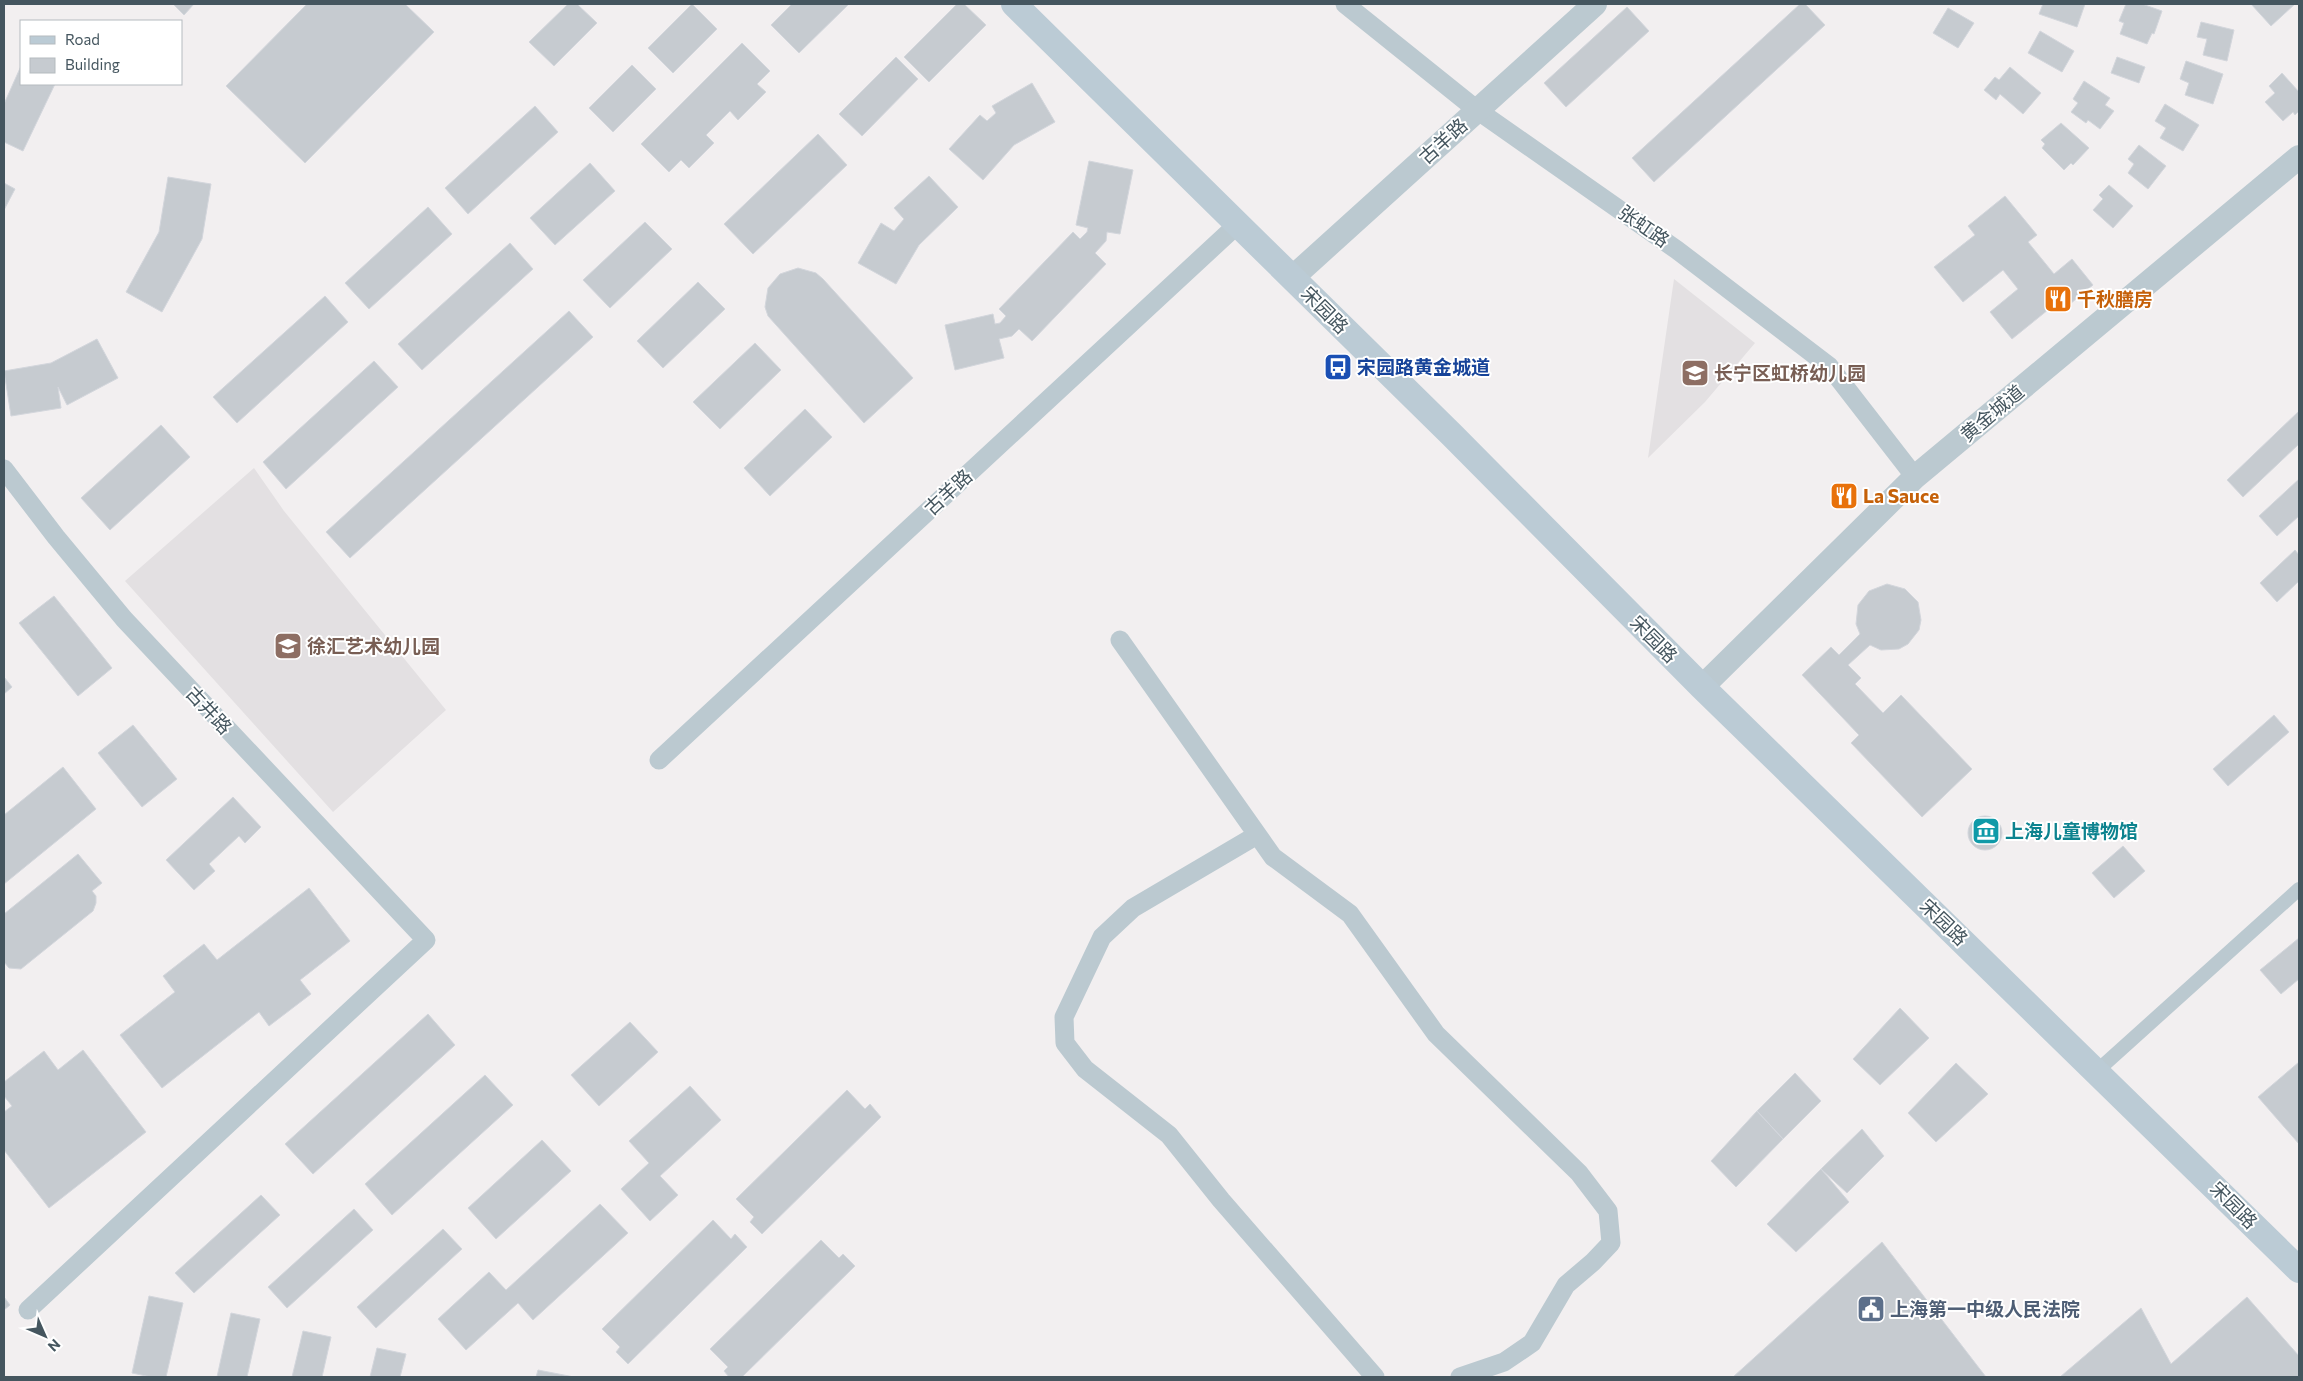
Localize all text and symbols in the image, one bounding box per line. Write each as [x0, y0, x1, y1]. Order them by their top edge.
legend [20, 20, 182, 85]
text: Road [65, 30, 100, 48]
text: Building [65, 55, 120, 73]
street label: 古羊路 [1414, 113, 1472, 168]
street label: 张虹路 [1614, 200, 1674, 251]
street label: 宋园路 [1297, 281, 1354, 338]
restaurant icon: 千秋膳房 [2043, 284, 2073, 314]
place label: 千秋膳房 [2077, 287, 2153, 310]
bus stop icon: 宋园路黄金城道 [1323, 352, 1353, 382]
place label: 宋园路黄金城道 [1357, 355, 1490, 378]
school or university icon: 长宁区虹桥幼儿园 [1680, 358, 1710, 388]
place label: 长宁区虹桥幼儿园 [1714, 361, 1866, 384]
street label: 黄金城道 [1955, 379, 2028, 446]
street label: 古羊路 [919, 464, 976, 519]
restaurant icon: La Sauce [1829, 481, 1859, 511]
place label: La Sauce [1863, 484, 1939, 507]
street label: 宋园路 [1626, 610, 1683, 667]
school or university icon: 徐汇艺术幼儿园 [273, 631, 303, 661]
place label: 徐汇艺术幼儿园 [307, 634, 440, 657]
street label: 古井路 [182, 681, 237, 738]
museum icon: 上海儿童博物馆 [1971, 816, 2001, 846]
place label: 上海儿童博物馆 [2005, 819, 2138, 842]
street label: 宋园路 [1916, 894, 1973, 950]
street label: 宋园路 [2206, 1176, 2263, 1233]
public building icon: 上海第一中级人民法院 [1856, 1294, 1886, 1324]
place label: 上海第一中级人民法院 [1890, 1297, 2080, 1320]
north arrow [20, 1311, 70, 1361]
text: N [45, 1336, 64, 1355]

